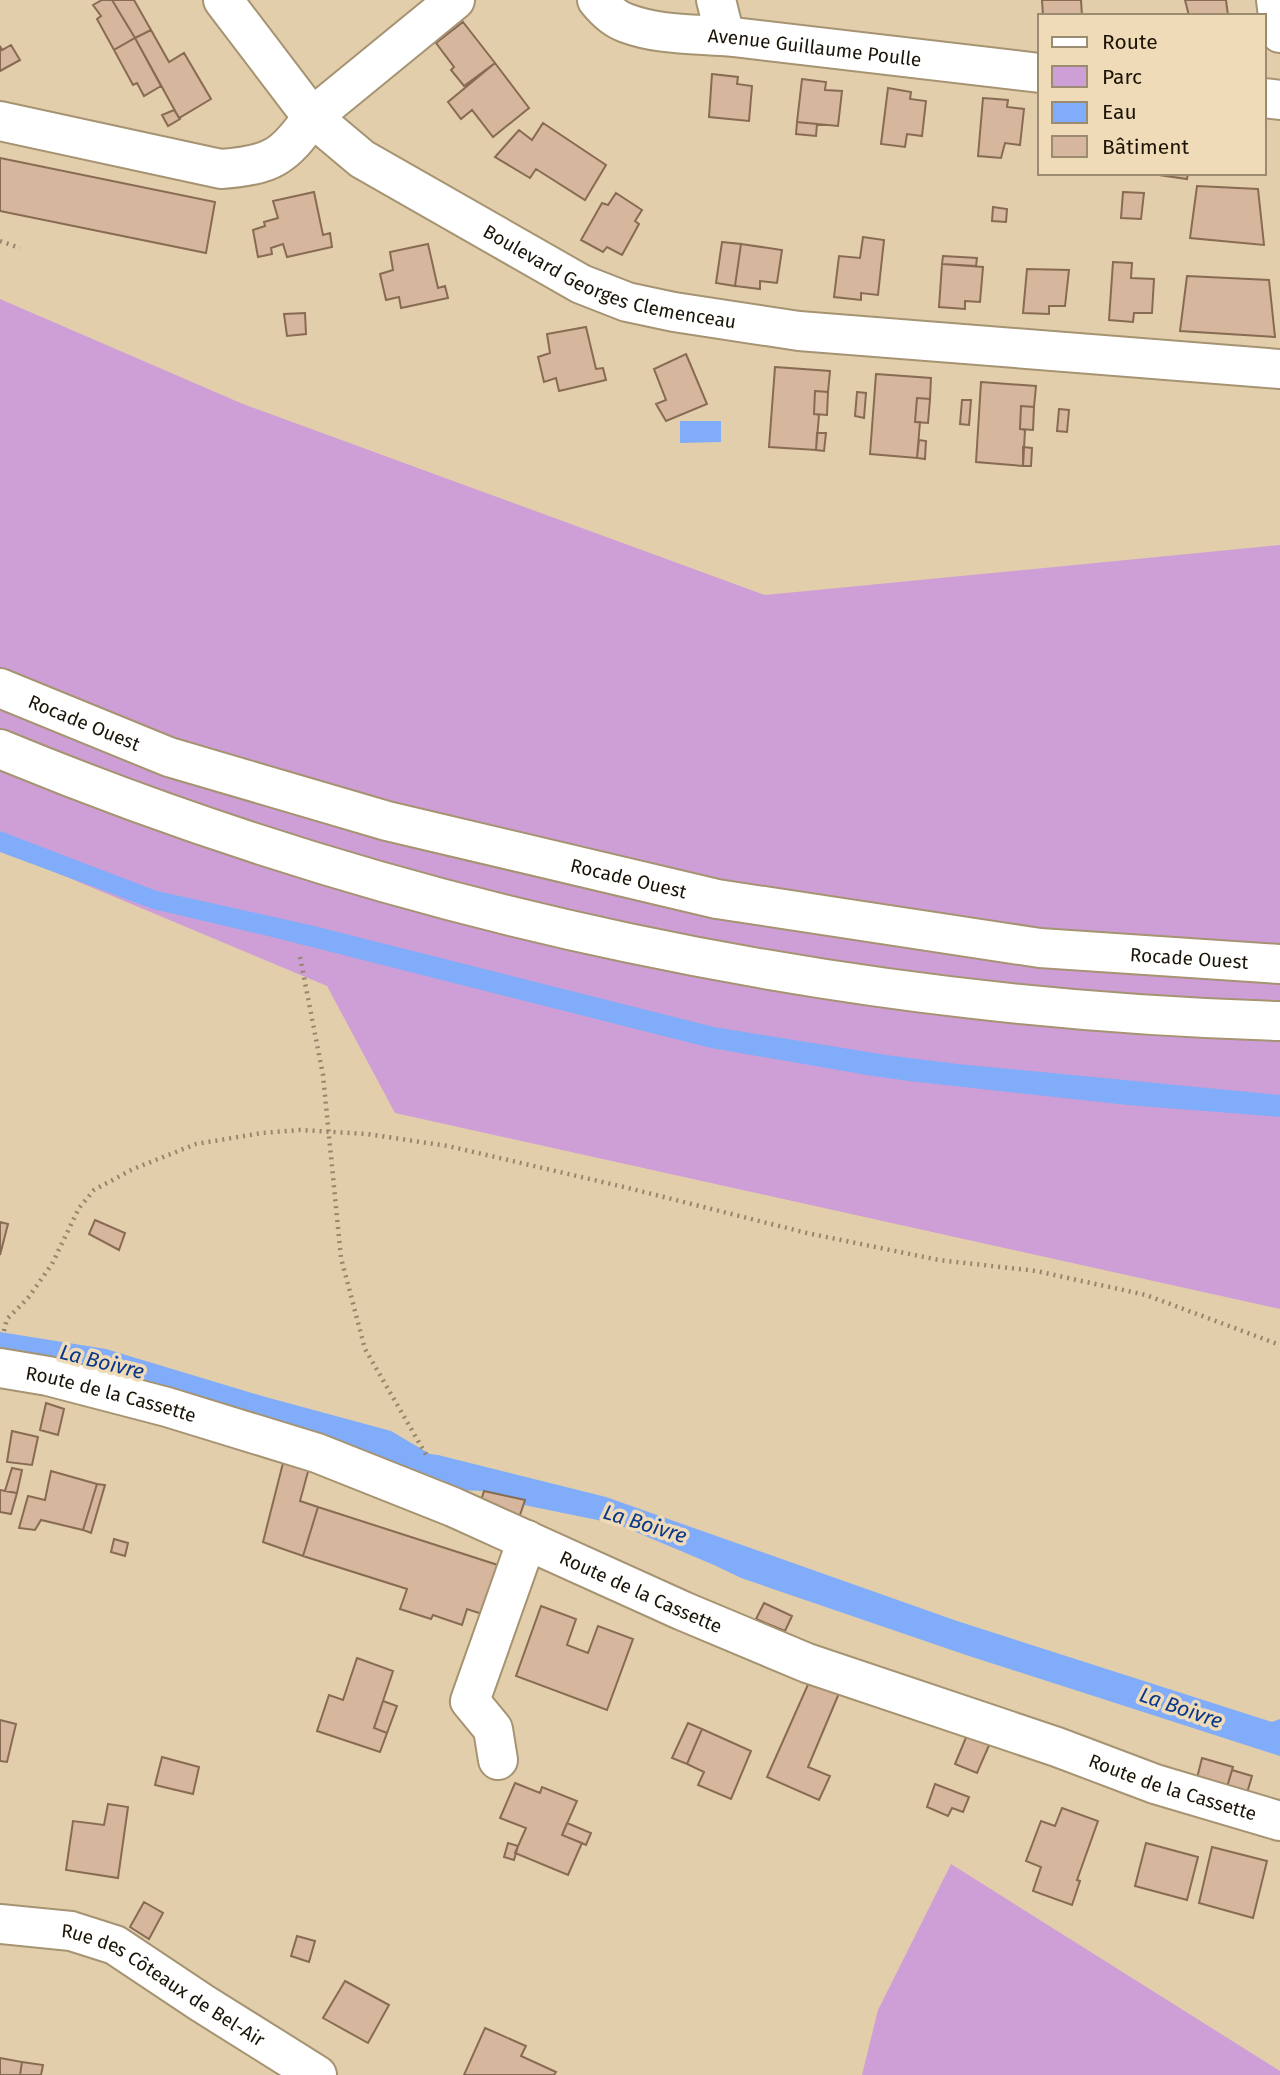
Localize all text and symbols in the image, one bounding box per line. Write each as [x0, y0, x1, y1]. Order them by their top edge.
legend [1038, 14, 1266, 175]
street label: Avenue Guillaume Poulle [707, 24, 923, 71]
text: Route [1102, 29, 1158, 55]
text: Parc [1102, 64, 1142, 90]
text: Eau [1102, 99, 1137, 125]
text: Bâtiment [1102, 134, 1189, 160]
street label: Boulevard Georges Clemenceau [479, 220, 738, 333]
street label: Rocade Ouest [25, 690, 143, 756]
street label: Rocade Ouest [568, 854, 689, 903]
street label: Rocade Ouest [1129, 943, 1249, 974]
water label: La Boivre [57, 1339, 147, 1385]
street label: Route de la Cassette [24, 1361, 199, 1427]
water label: La Boivre [600, 1499, 690, 1549]
street label: Route de la Cassette [556, 1546, 725, 1638]
water label: La Boivre [1136, 1682, 1226, 1734]
street label: Route de la Cassette [1085, 1749, 1259, 1825]
street label: Rue des Côteaux de Bel-Air [60, 1919, 270, 2052]

